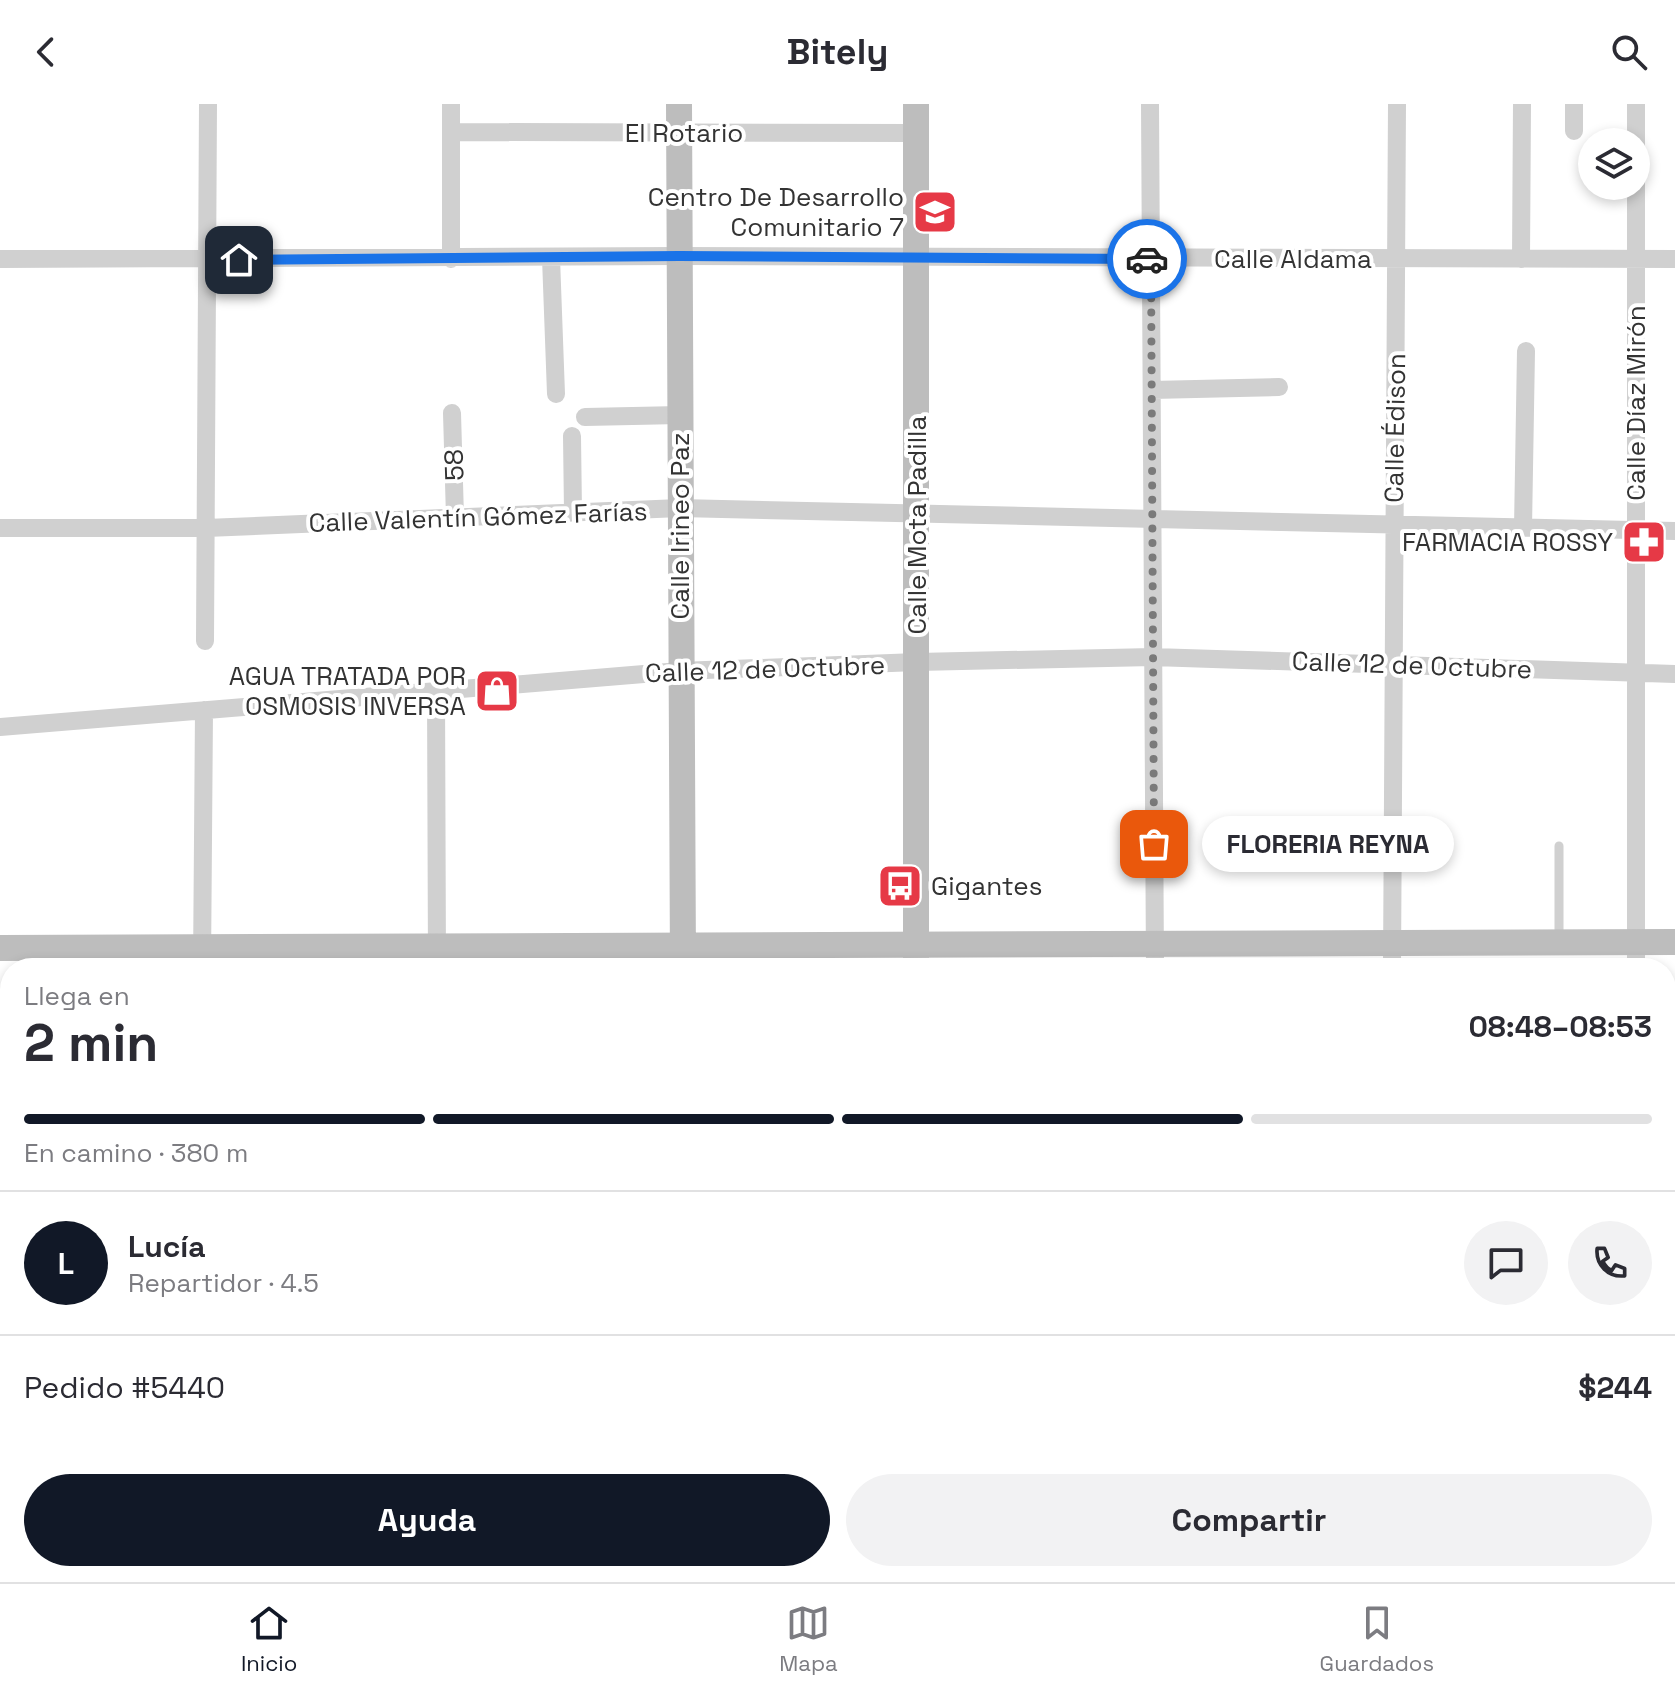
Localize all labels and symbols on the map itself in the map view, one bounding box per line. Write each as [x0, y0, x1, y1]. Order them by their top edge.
street label: El Rotario [625, 116, 743, 150]
place label: Centro De Desarrollo Comunitario 7 [648, 180, 904, 244]
school or university icon: Centro De Desarrollo Comunitario 7 [911, 188, 959, 236]
courier [1107, 219, 1187, 299]
pin [205, 226, 273, 294]
street label: Calle Aldama [1214, 242, 1372, 276]
street label: Calle Díaz Mirón [1619, 305, 1653, 501]
street label: Calle Édison [1377, 353, 1413, 503]
street label: Calle Mota Padilla [900, 416, 934, 634]
street label: Calle Irineo Paz [663, 433, 697, 619]
street label: 58 [436, 449, 472, 481]
street label: Calle Valentín Gómez Farías [308, 494, 648, 540]
pharmacy icon: FARMACIA ROSSY [1620, 518, 1668, 566]
place label: FARMACIA ROSSY [1402, 525, 1613, 559]
street label: Calle 12 de Octubre [1291, 644, 1533, 686]
street label: Calle 12 de Octubre [644, 648, 886, 690]
place label: AGUA TRATADA POR OSMOSIS INVERSA [229, 659, 466, 723]
shop icon: AGUA TRATADA POR OSMOSIS INVERSA [473, 667, 521, 715]
pin [1120, 810, 1188, 878]
callout: FLORERIA REYNA [1202, 816, 1454, 872]
bus stop icon: Gigantes [876, 862, 924, 910]
place label: Gigantes [931, 869, 1042, 903]

